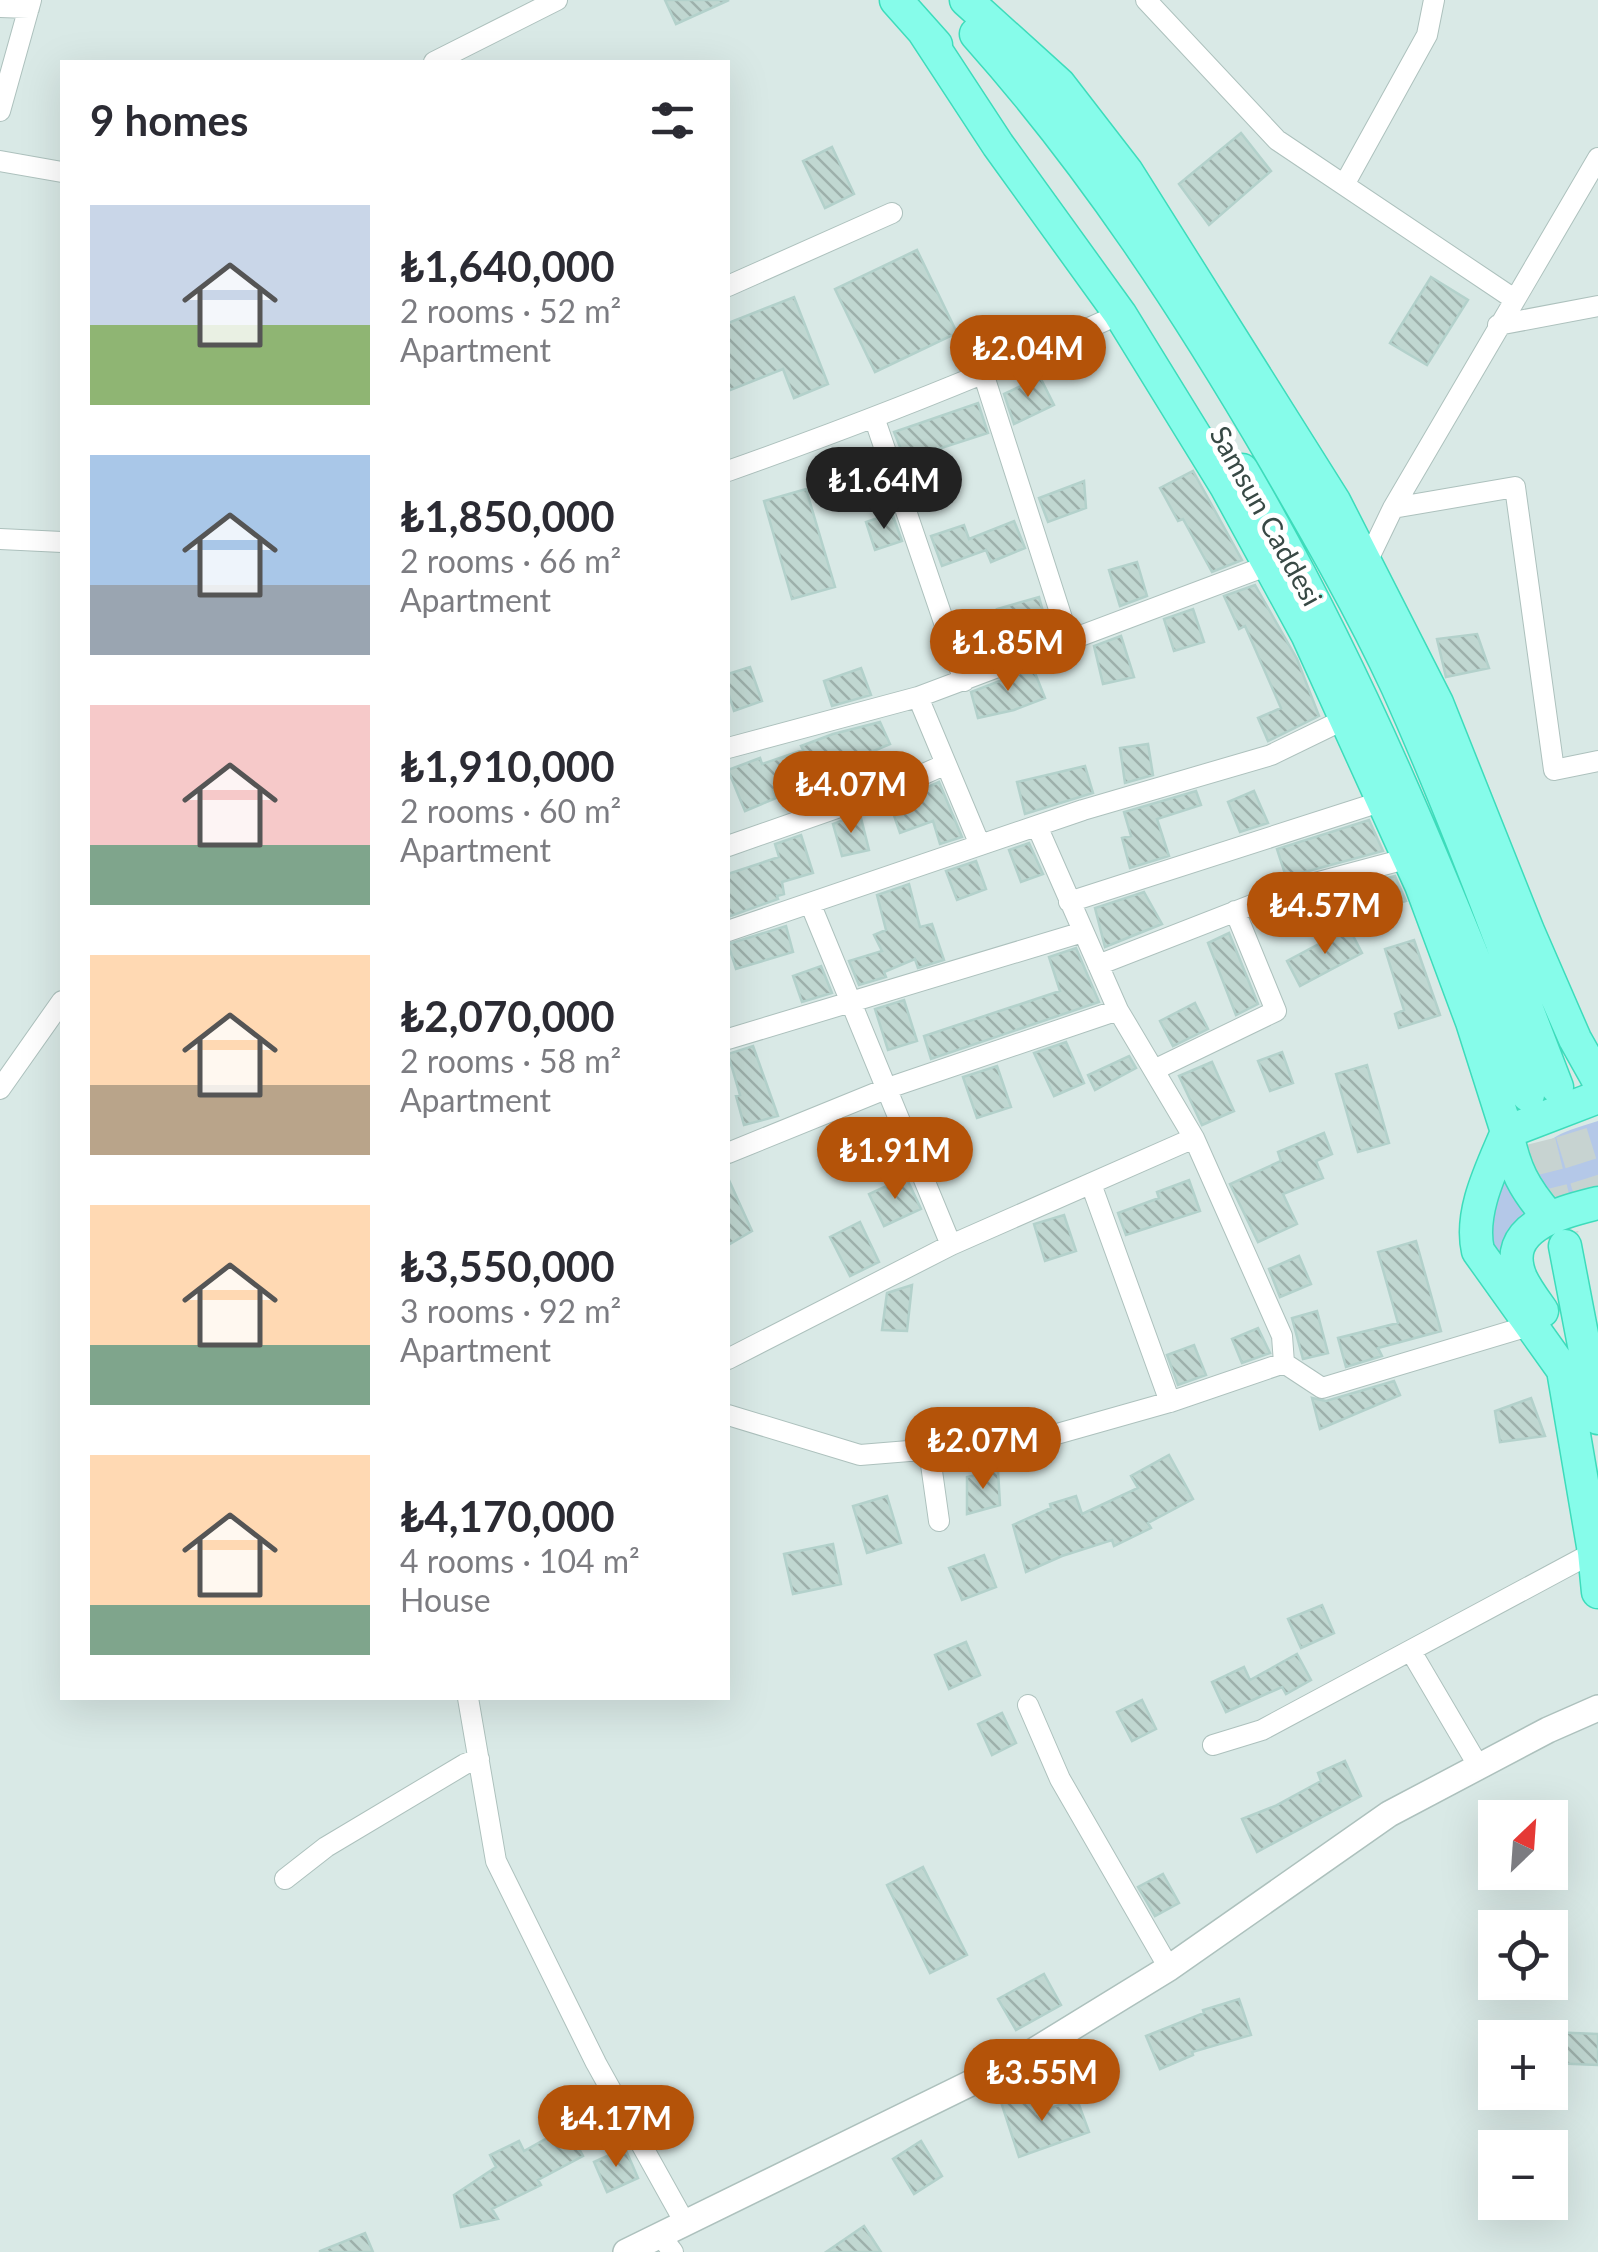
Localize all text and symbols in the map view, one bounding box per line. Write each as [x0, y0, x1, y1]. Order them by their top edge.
icon: filters [645, 93, 700, 148]
text: 9 homes [90, 95, 248, 145]
text: ₺1,640,000 [400, 241, 615, 291]
icon: home [170, 245, 290, 365]
text: 2 rooms · 52 m² [400, 291, 621, 330]
pin: ₺2.04M [947, 315, 1109, 400]
text: ₺2.04M [972, 328, 1084, 367]
text: Apartment [400, 330, 551, 369]
street label: Samsun Caddesi [1204, 420, 1330, 611]
pin: ₺1.64M [803, 447, 965, 532]
text: ₺1.64M [828, 460, 940, 499]
text: ₺1,850,000 [400, 491, 615, 541]
icon: home [170, 495, 290, 615]
text: 2 rooms · 66 m² [400, 541, 621, 580]
text: Apartment [400, 580, 551, 619]
pin: ₺1.85M [927, 609, 1089, 694]
text: ₺1.85M [952, 622, 1064, 661]
text: ₺1,910,000 [400, 741, 615, 791]
icon: home [170, 745, 290, 865]
pin: ₺4.07M [770, 751, 932, 836]
text: ₺4.07M [795, 764, 907, 803]
text: 2 rooms · 60 m² [400, 791, 621, 830]
text: Apartment [400, 830, 551, 869]
pin: ₺4.57M [1244, 872, 1406, 957]
text: ₺4.57M [1269, 885, 1381, 924]
text: ₺2,070,000 [400, 991, 615, 1041]
icon: home [170, 995, 290, 1115]
text: 2 rooms · 58 m² [400, 1041, 621, 1080]
text: Apartment [400, 1080, 551, 1119]
pin: ₺1.91M [814, 1117, 976, 1202]
text: ₺1.91M [839, 1130, 951, 1169]
text: ₺3,550,000 [400, 1241, 615, 1291]
icon: home [170, 1245, 290, 1365]
text: 3 rooms · 92 m² [400, 1291, 621, 1330]
text: Apartment [400, 1330, 551, 1369]
pin: ₺2.07M [902, 1407, 1064, 1492]
text: ₺2.07M [927, 1420, 1039, 1459]
text: ₺4,170,000 [400, 1491, 615, 1541]
icon: home [170, 1495, 290, 1615]
text: 4 rooms · 104 m² [400, 1541, 640, 1580]
text: House [400, 1580, 491, 1619]
north arrow [1478, 1800, 1568, 1890]
map controls [1478, 1800, 1568, 2220]
button: locate [1478, 1910, 1568, 2000]
button: + [1478, 2020, 1568, 2110]
pin: ₺3.55M [961, 2039, 1123, 2124]
text: ₺3.55M [986, 2052, 1098, 2091]
pin: ₺4.17M [535, 2085, 697, 2170]
text: ₺4.17M [560, 2098, 672, 2137]
button: − [1478, 2130, 1568, 2220]

